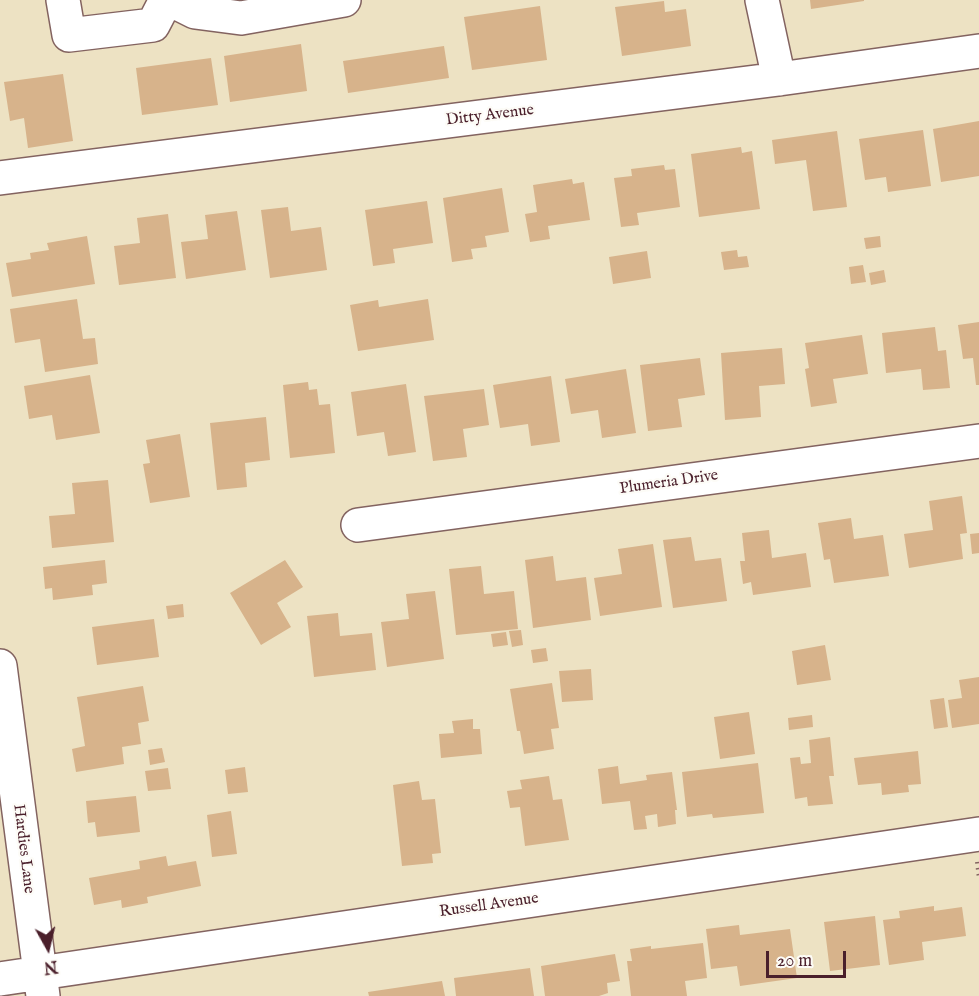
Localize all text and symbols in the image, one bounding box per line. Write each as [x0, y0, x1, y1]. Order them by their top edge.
street label: Ditty Avenue [445, 101, 535, 131]
street label: Plumeria Drive [618, 467, 720, 499]
street label: Hardies Lane [8, 803, 38, 895]
street label: Russell Avenue [438, 890, 540, 922]
north arrow [18, 918, 78, 978]
scale bar [769, 939, 848, 977]
text: 20 m [777, 950, 812, 973]
text: N [42, 955, 59, 977]

